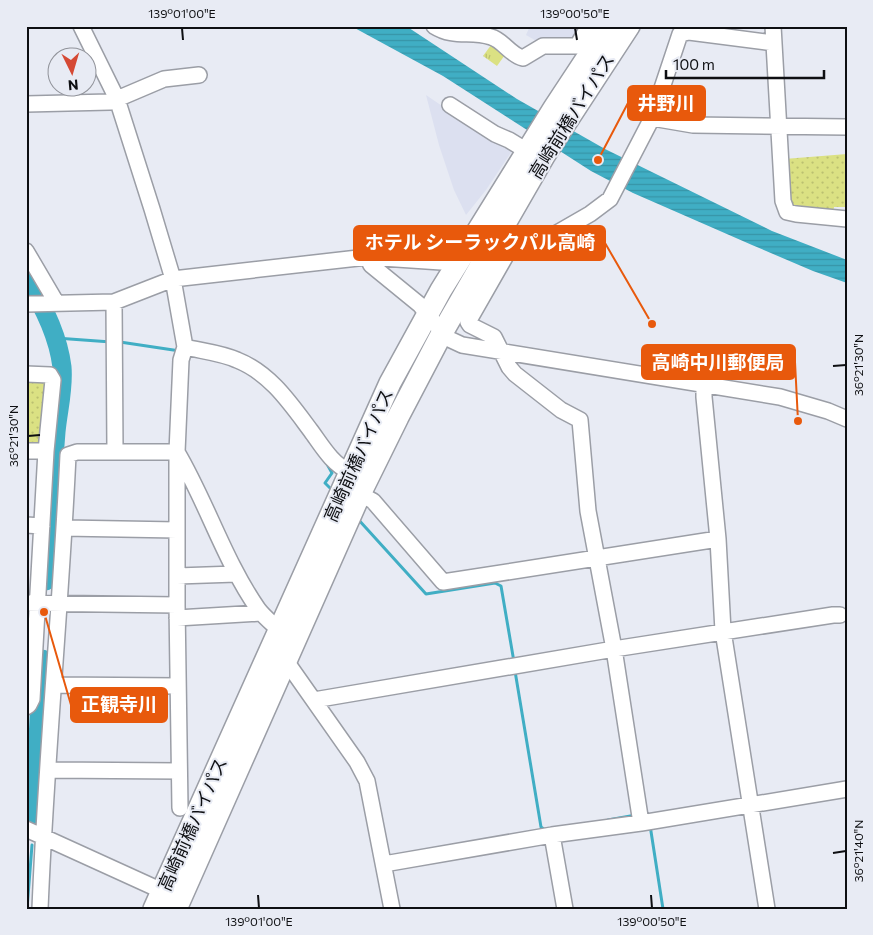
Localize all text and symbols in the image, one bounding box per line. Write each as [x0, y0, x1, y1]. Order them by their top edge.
text: 139°01'00"E [148, 6, 216, 20]
text: 139°00'50"E [540, 6, 610, 20]
north arrow [48, 48, 98, 98]
scale bar [666, 48, 823, 80]
street label: 高崎前橋バイパス [524, 49, 618, 183]
text: 100 m [673, 55, 715, 73]
text: N [67, 77, 79, 94]
callout: 井野川 [628, 86, 705, 120]
text: 井野川 [637, 91, 695, 114]
callout: ホテル シーラックパル高崎 [354, 226, 605, 260]
text: ホテル シーラックパル高崎 [365, 230, 595, 253]
text: 36°21'30"N [851, 334, 865, 396]
callout: 高崎中川郵便局 [642, 345, 795, 379]
text: 高崎中川郵便局 [651, 350, 785, 373]
street label: 高崎前橋バイパス [319, 385, 397, 525]
text: 36°21'30"N [6, 405, 20, 467]
callout: 正観寺川 [71, 688, 167, 722]
text: 正観寺川 [81, 692, 157, 715]
street label: 高崎前橋バイパス [153, 754, 231, 894]
text: 36°21'40"N [851, 820, 865, 882]
text: 139°01'00"E [225, 914, 293, 928]
text: 139°00'50"E [617, 914, 687, 928]

